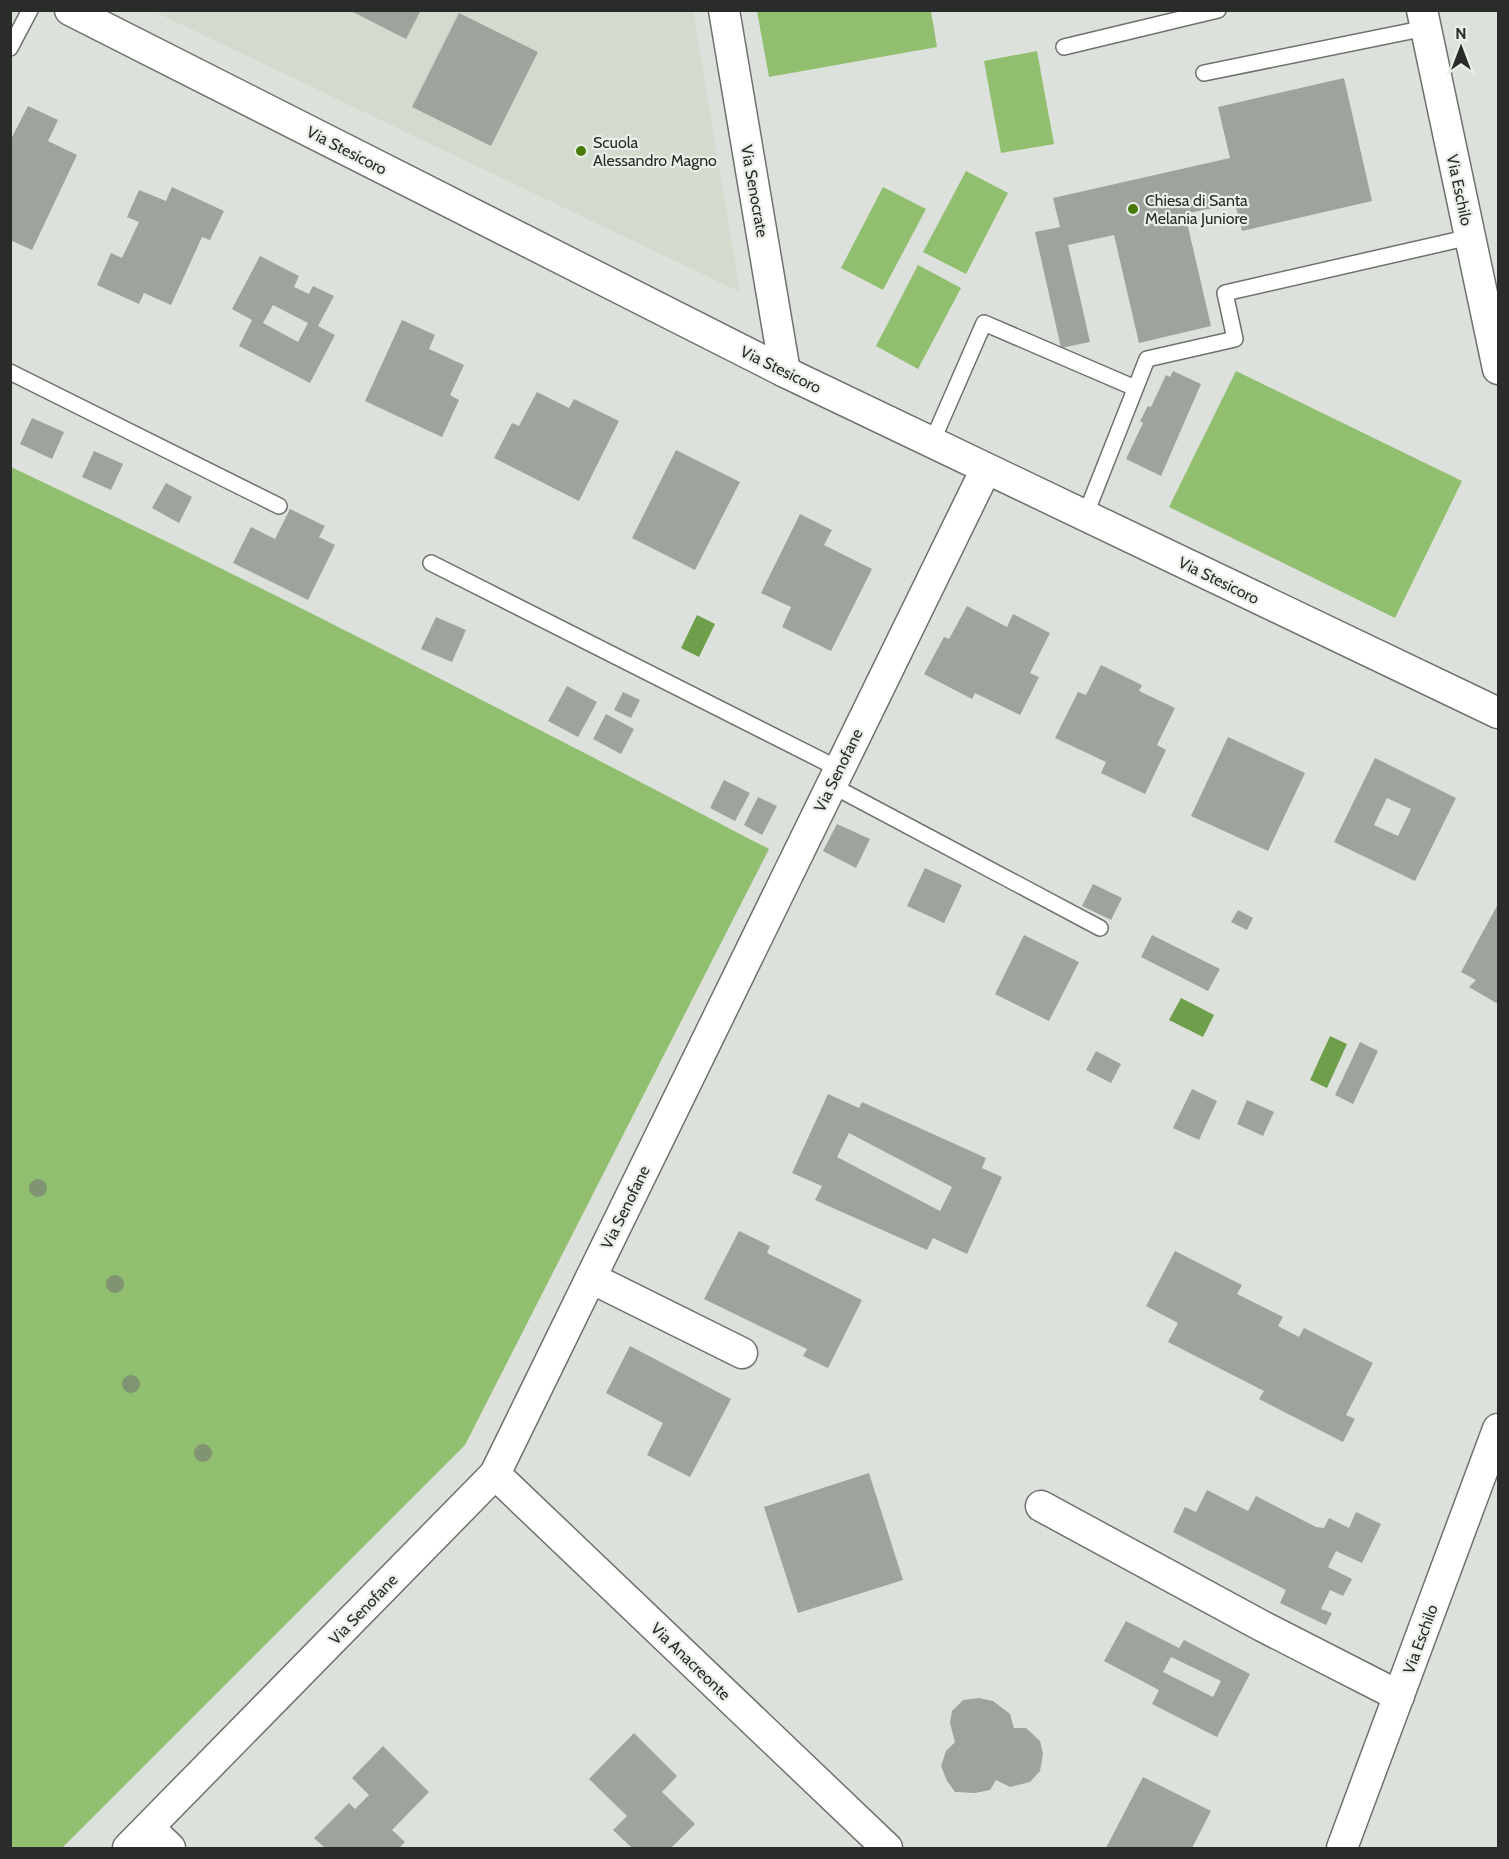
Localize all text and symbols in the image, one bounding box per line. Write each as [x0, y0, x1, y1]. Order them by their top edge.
north arrow [1431, 18, 1491, 78]
text: N [1455, 24, 1467, 43]
street label: Via Stesicoro [304, 122, 390, 179]
place label: Scuola Alessandro Magno [593, 133, 717, 170]
street label: Via Senocrate [737, 143, 772, 239]
marker: Scuola Alessandro Magno [574, 144, 588, 158]
street label: Via Eschilo [1443, 153, 1476, 228]
place label: Chiesa di Santa Melania Juniore [1145, 191, 1248, 228]
marker: Chiesa di Santa Melania Juniore [1126, 202, 1140, 216]
street label: Via Stesicoro [737, 342, 824, 397]
street label: Via Stesicoro [1175, 553, 1262, 608]
street label: Via Senofane [810, 725, 867, 815]
street label: Via Senofane [597, 1162, 654, 1252]
street label: Via Senofane [325, 1570, 402, 1648]
street label: Via Eschilo [1399, 1602, 1442, 1676]
street label: Via Anacreonte [647, 1619, 734, 1704]

